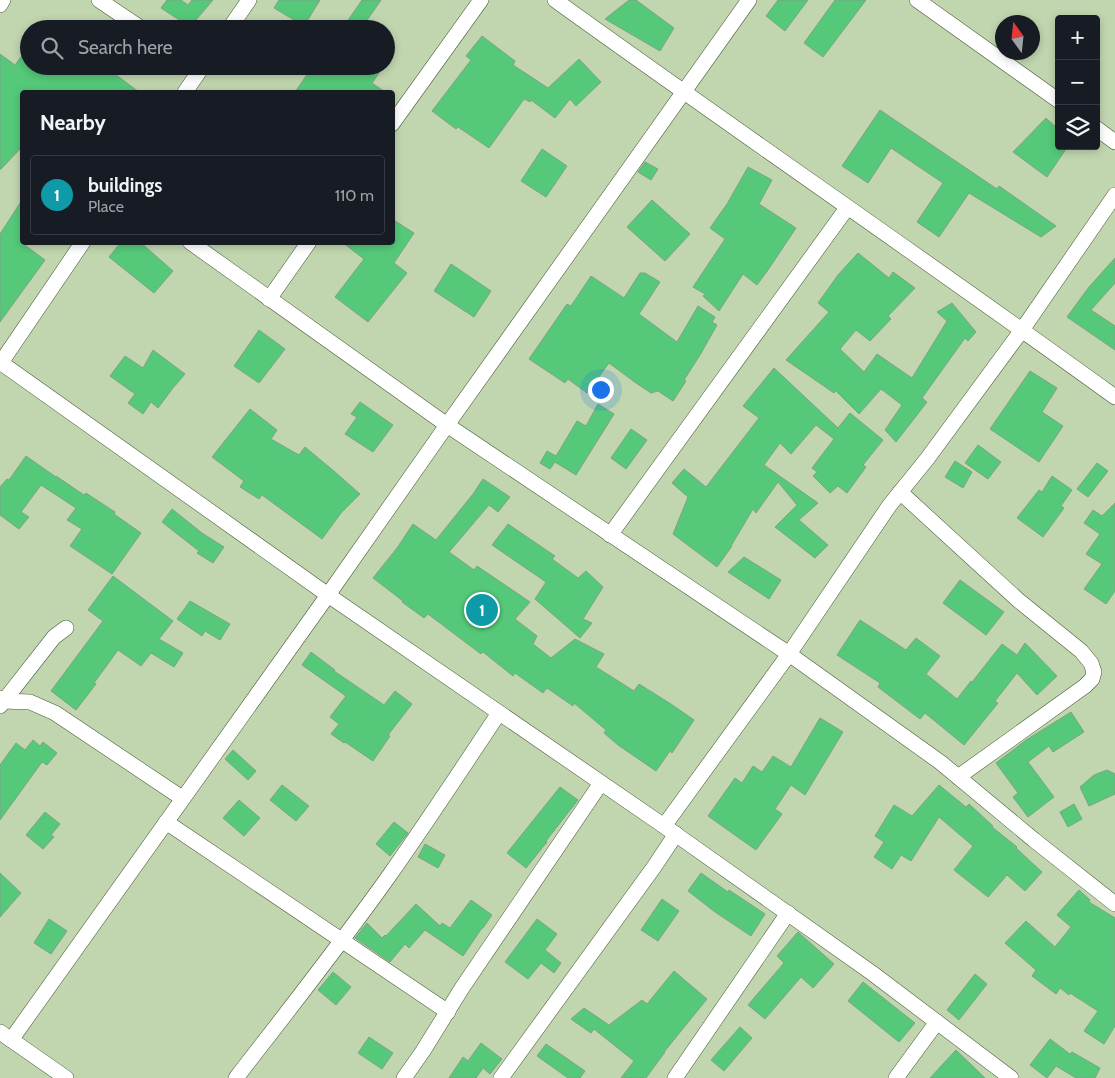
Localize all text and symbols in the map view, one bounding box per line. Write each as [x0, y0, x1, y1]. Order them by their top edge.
north arrow [995, 15, 1040, 60]
map controls [1055, 15, 1100, 150]
button: + [1055, 15, 1100, 60]
search box [20, 20, 395, 75]
icon: search [38, 34, 66, 62]
text: Search here [78, 36, 172, 59]
button: − [1055, 60, 1100, 105]
button: layers [1055, 105, 1100, 150]
text: Nearby [40, 110, 106, 135]
text: buildings [88, 174, 162, 197]
text: 1 [54, 186, 60, 205]
text: 110 m [335, 186, 374, 205]
text: Place [88, 197, 124, 216]
your location [588, 377, 614, 403]
pin: 1 [466, 591, 498, 629]

